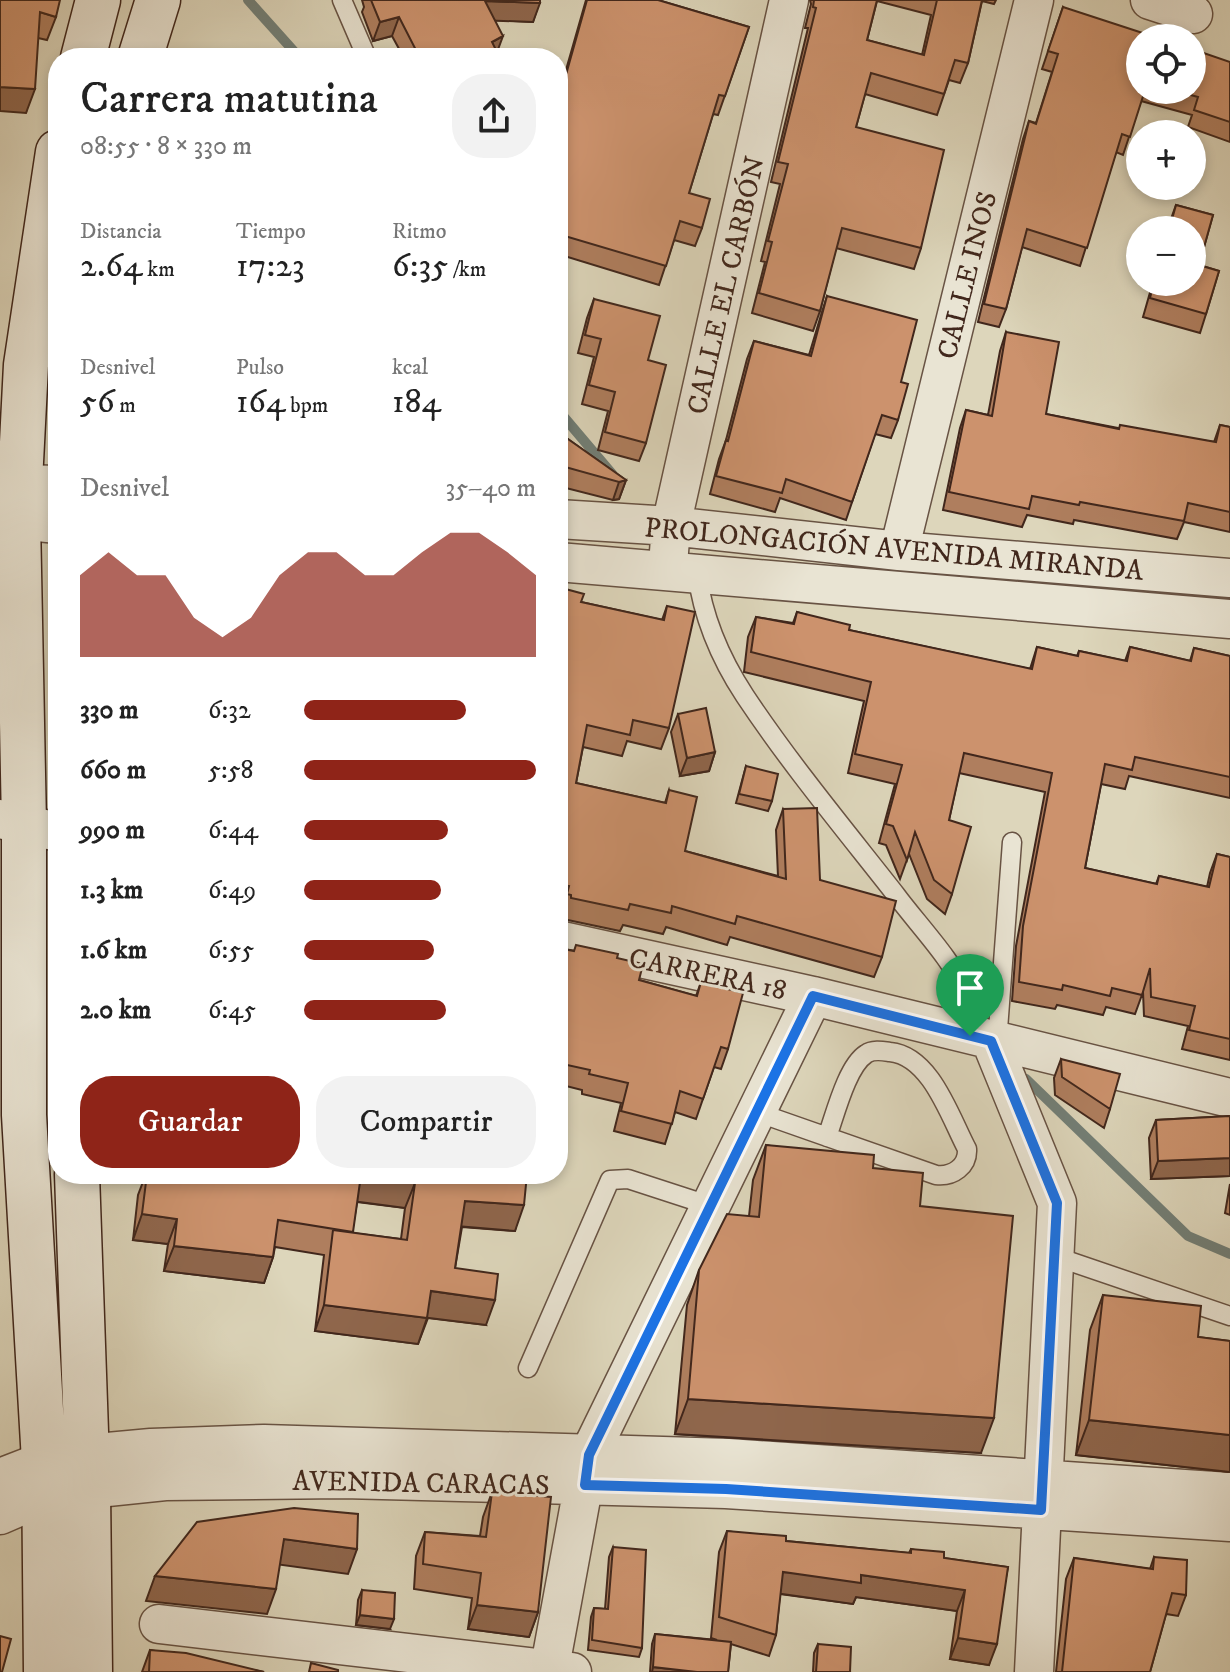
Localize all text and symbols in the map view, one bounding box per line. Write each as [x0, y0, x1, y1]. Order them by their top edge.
map controls [1126, 24, 1206, 296]
button: locate [1126, 24, 1206, 104]
text: Carrera matutina [80, 72, 378, 127]
button: share [452, 74, 536, 158]
button: + [1126, 120, 1206, 200]
text: 08:55 · 8 × 330 m [80, 130, 252, 163]
street label: CALLE EL CARBÓN [679, 153, 773, 418]
street label: CALLE INOS [930, 188, 1005, 363]
button: − [1126, 216, 1206, 296]
text: Distancia [80, 218, 162, 245]
text: Tiempo [236, 218, 306, 245]
text: Ritmo [392, 218, 446, 245]
text: 2.64 [80, 245, 143, 287]
text: 17:23 [236, 245, 305, 287]
text: 6:35 [392, 245, 448, 287]
text: km [143, 256, 175, 283]
text: /km [448, 256, 486, 283]
text: Desnivel [80, 354, 155, 381]
text: Pulso [236, 354, 284, 381]
text: kcal [392, 354, 428, 381]
text: 56 [80, 381, 115, 423]
text: 164 [236, 381, 286, 423]
text: 184 [392, 381, 441, 423]
text: m [115, 392, 136, 419]
text: bpm [286, 392, 328, 419]
text: Desnivel [80, 472, 169, 505]
text: 35–40 m [446, 472, 536, 505]
street label: PROLONGACIÓN AVENIDA MIRANDA [643, 509, 1146, 589]
text: 330 m [80, 694, 139, 727]
text: 6:32 [208, 694, 251, 727]
text: 660 m [80, 754, 146, 787]
text: 5:58 [208, 754, 254, 787]
text: 990 m [80, 814, 145, 847]
text: 6:44 [208, 814, 258, 847]
text: 1.3 km [80, 874, 143, 907]
text: 6:49 [208, 874, 256, 907]
text: 1.6 km [80, 934, 147, 967]
text: 6:55 [208, 934, 254, 967]
street label: CARRERA 18 [626, 941, 790, 1008]
pin [936, 954, 1004, 1036]
icon: arrive [948, 966, 992, 1010]
text: 2.0 km [80, 994, 151, 1027]
text: 6:45 [208, 994, 256, 1027]
button: Guardar [80, 1076, 300, 1168]
button: Compartir [316, 1076, 536, 1168]
street label: AVENIDA CARACAS [292, 1464, 550, 1503]

